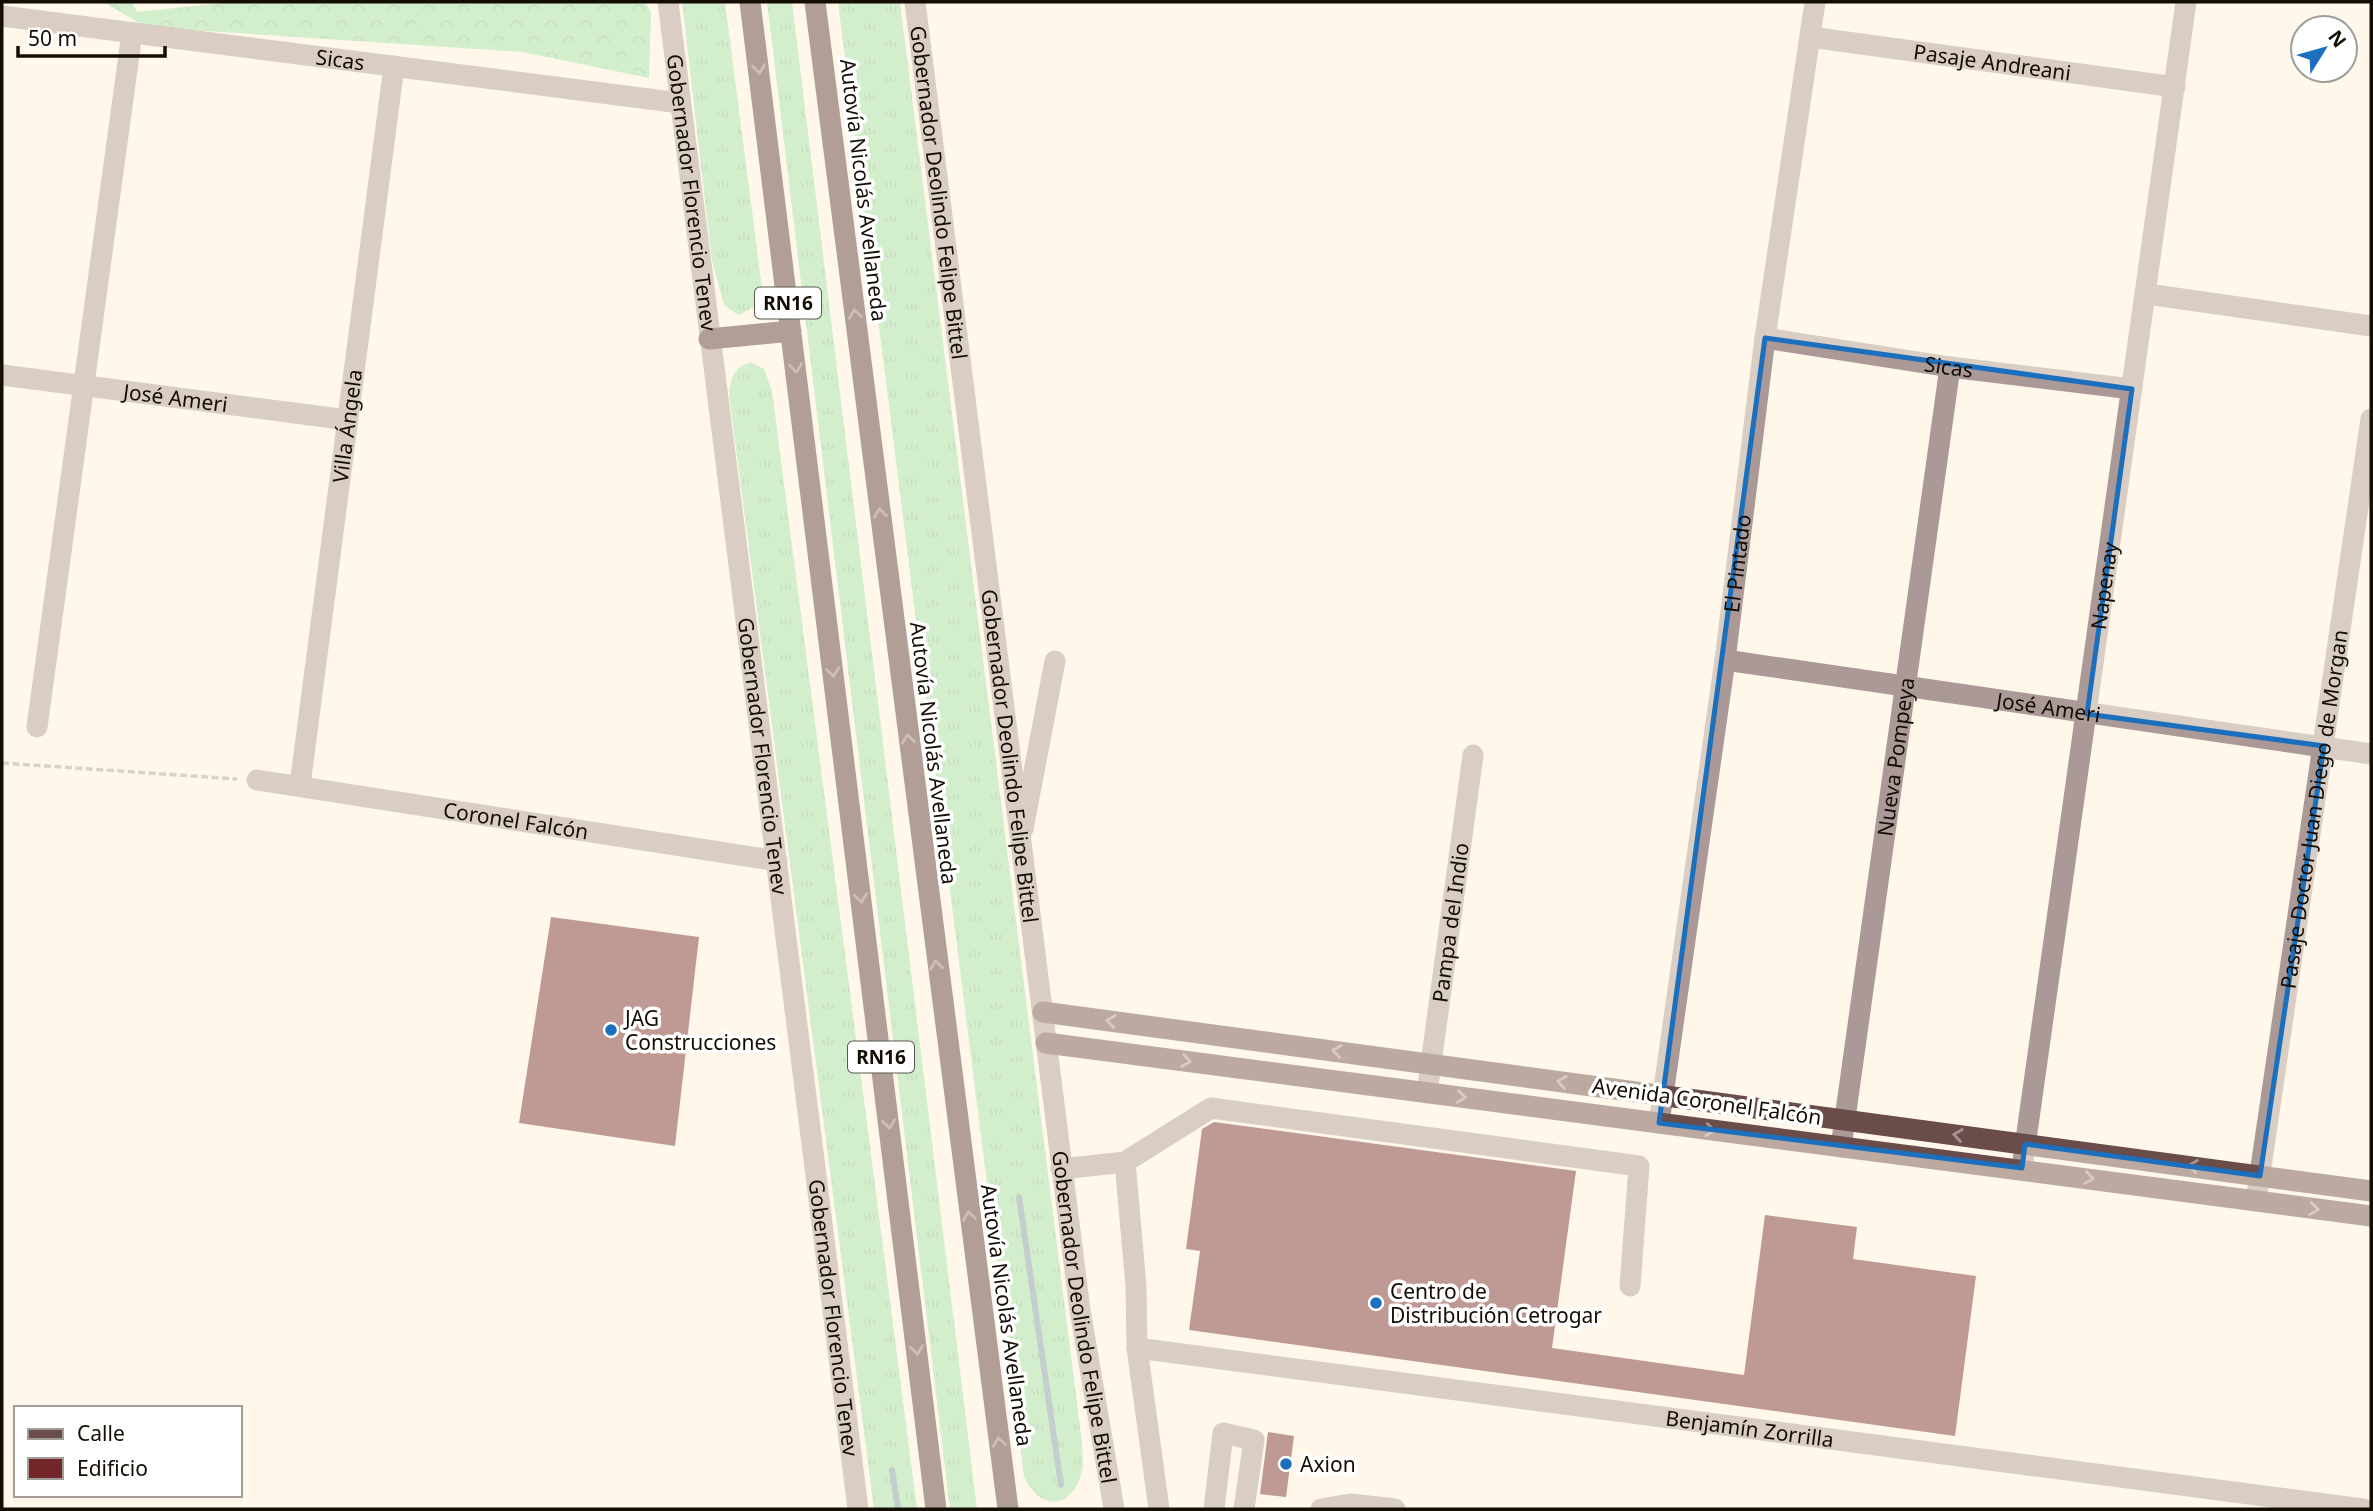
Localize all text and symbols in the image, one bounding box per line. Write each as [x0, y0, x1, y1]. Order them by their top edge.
scale bar [18, 14, 164, 58]
north arrow [2289, 14, 2359, 84]
text: 50 m [28, 24, 77, 52]
street label: Gobernador Deolindo Felipe Bittel [904, 24, 974, 361]
text: N [2323, 25, 2353, 53]
street label: Pasaje Andreani [1912, 37, 2073, 87]
street label: Sicas [314, 42, 366, 76]
street label: Gobernador Florencio Tenev [661, 52, 723, 333]
street label: Autovía Nicolás Avellaneda [834, 57, 894, 323]
one-way arrow [751, 64, 766, 75]
road number: RN16 [755, 288, 821, 318]
one-way arrow [847, 308, 862, 320]
street label: Sicas [1922, 349, 1975, 384]
one-way arrow [788, 362, 803, 374]
street label: Villa Ángela [326, 367, 368, 485]
street label: José Ameri [120, 377, 229, 418]
one-way arrow [872, 507, 887, 519]
street label: El Pintado [1717, 513, 1757, 614]
street label: Napenay [2084, 540, 2124, 631]
street label: Gobernador Deolindo Felipe Bittel [975, 587, 1045, 925]
street label: Gobernador Florencio Tenev [732, 616, 794, 897]
street label: Autovía Nicolás Avellaneda [904, 620, 964, 886]
street label: Pasaje Doctor Juan Diego de Morgan [2273, 628, 2354, 991]
one-way arrow [826, 667, 841, 678]
street label: Nueva Pompeya [1871, 676, 1920, 838]
street label: José Ameri [1993, 685, 2102, 728]
one-way arrow [901, 733, 916, 745]
street label: Coronel Falcón [441, 795, 590, 845]
street label: Pampa del Indio [1425, 841, 1475, 1004]
one-way arrow [854, 892, 869, 904]
one-way arrow [929, 959, 944, 971]
place label: JAG Construcciones [623, 1004, 776, 1056]
one-way arrow [1106, 1014, 1117, 1029]
marker: JAG Construcciones [603, 1022, 619, 1038]
road number: RN16 [848, 1042, 914, 1072]
one-way arrow [1331, 1044, 1343, 1059]
one-way arrow [1181, 1053, 1192, 1068]
street label: Avenida Coronel Falcón [1591, 1071, 1823, 1131]
one-way arrow [1556, 1074, 1568, 1089]
one-way arrow [1455, 1089, 1466, 1104]
one-way arrow [881, 1118, 896, 1130]
one-way arrow [1705, 1122, 1716, 1137]
one-way arrow [1952, 1128, 1964, 1143]
street label: Gobernador Deolindo Felipe Bittel [1046, 1149, 1123, 1486]
one-way arrow [2187, 1159, 2199, 1174]
one-way arrow [2083, 1170, 2095, 1185]
street label: Gobernador Florencio Tenev [803, 1177, 865, 1458]
street label: Autovía Nicolás Avellaneda [975, 1182, 1039, 1448]
one-way arrow [2308, 1201, 2320, 1216]
one-way arrow [962, 1210, 977, 1222]
place label: Centro de Distribución Cetrogar [1390, 1277, 1602, 1329]
marker: Centro de Distribución Cetrogar [1368, 1295, 1384, 1311]
one-way arrow [909, 1344, 924, 1356]
street label: Benjamín Zorrilla [1664, 1404, 1836, 1453]
legend [14, 1406, 242, 1497]
text: Calle [77, 1419, 125, 1447]
one-way arrow [992, 1436, 1007, 1447]
place label: Axion [1300, 1450, 1356, 1478]
text: Edificio [77, 1454, 148, 1482]
marker: Axion [1278, 1456, 1294, 1472]

